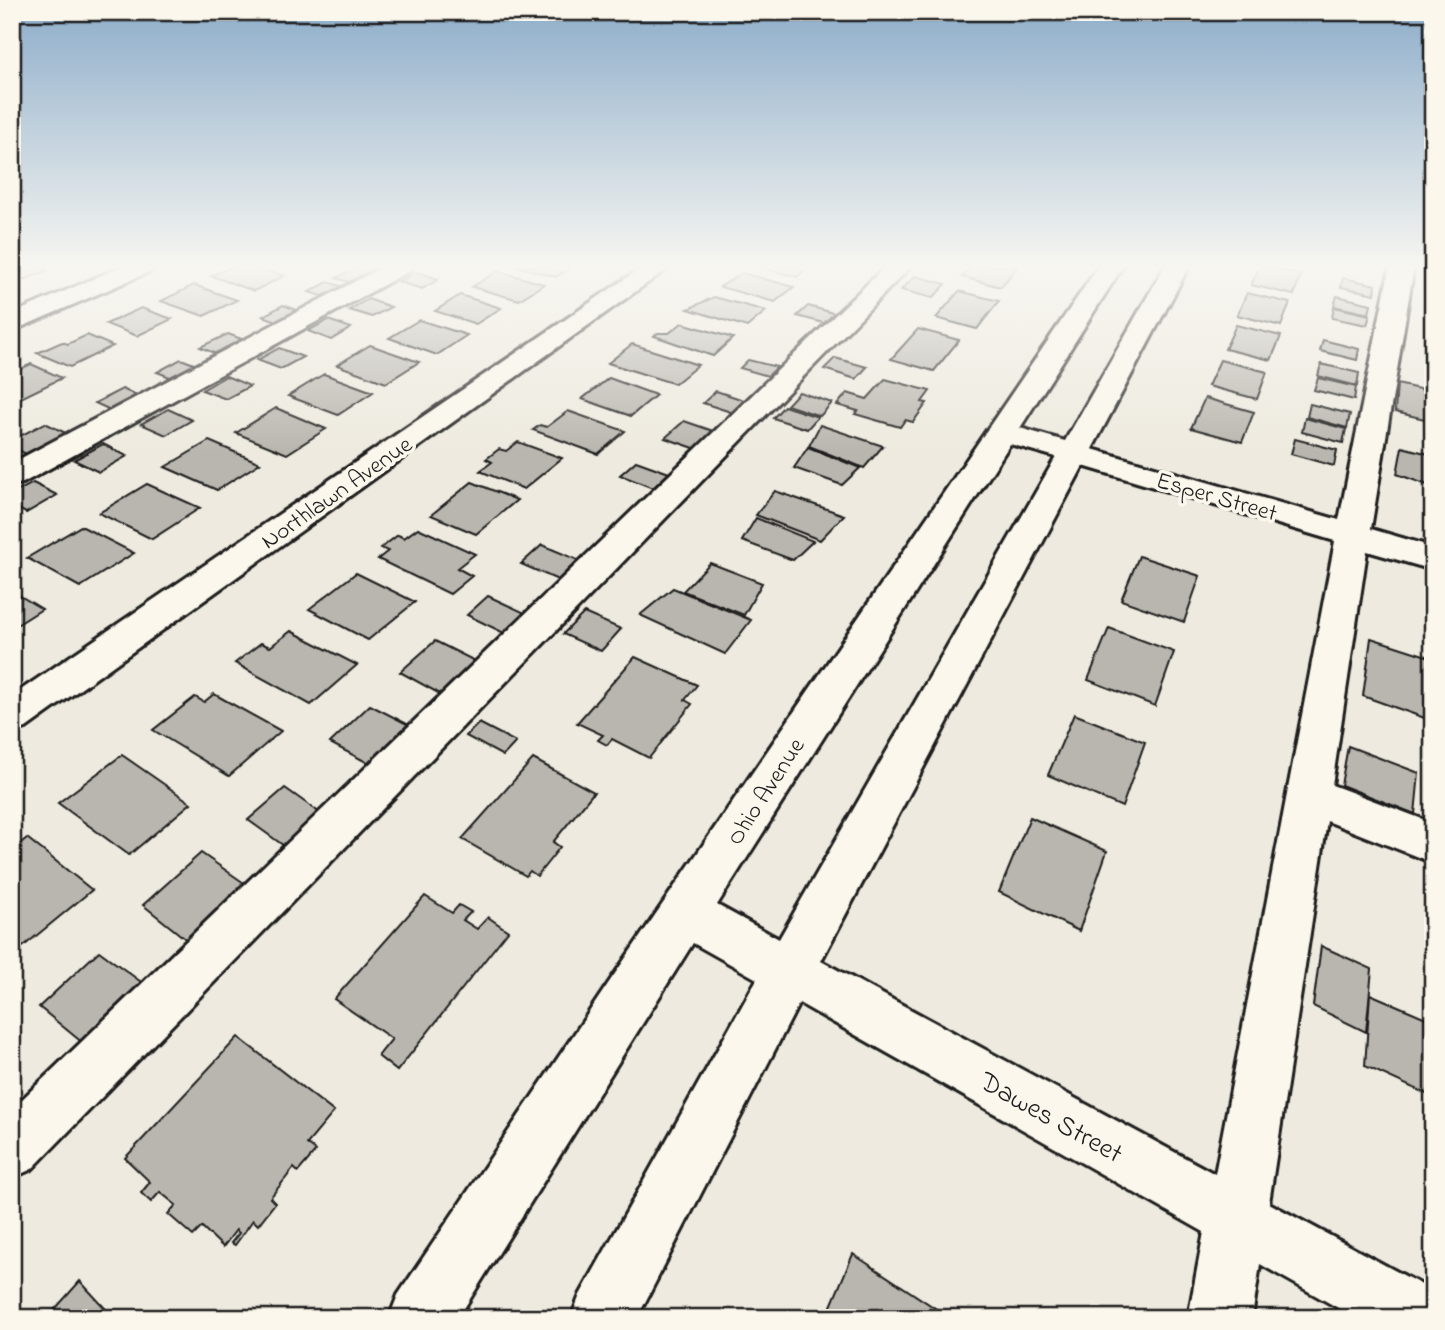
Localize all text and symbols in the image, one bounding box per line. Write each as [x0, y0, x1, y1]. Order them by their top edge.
street label: Northlawn Avenue [255, 429, 421, 559]
street label: Esper Street [1152, 464, 1281, 532]
street label: Ohio Avenue [719, 732, 815, 853]
street label: Dawes Street [970, 1062, 1130, 1175]

